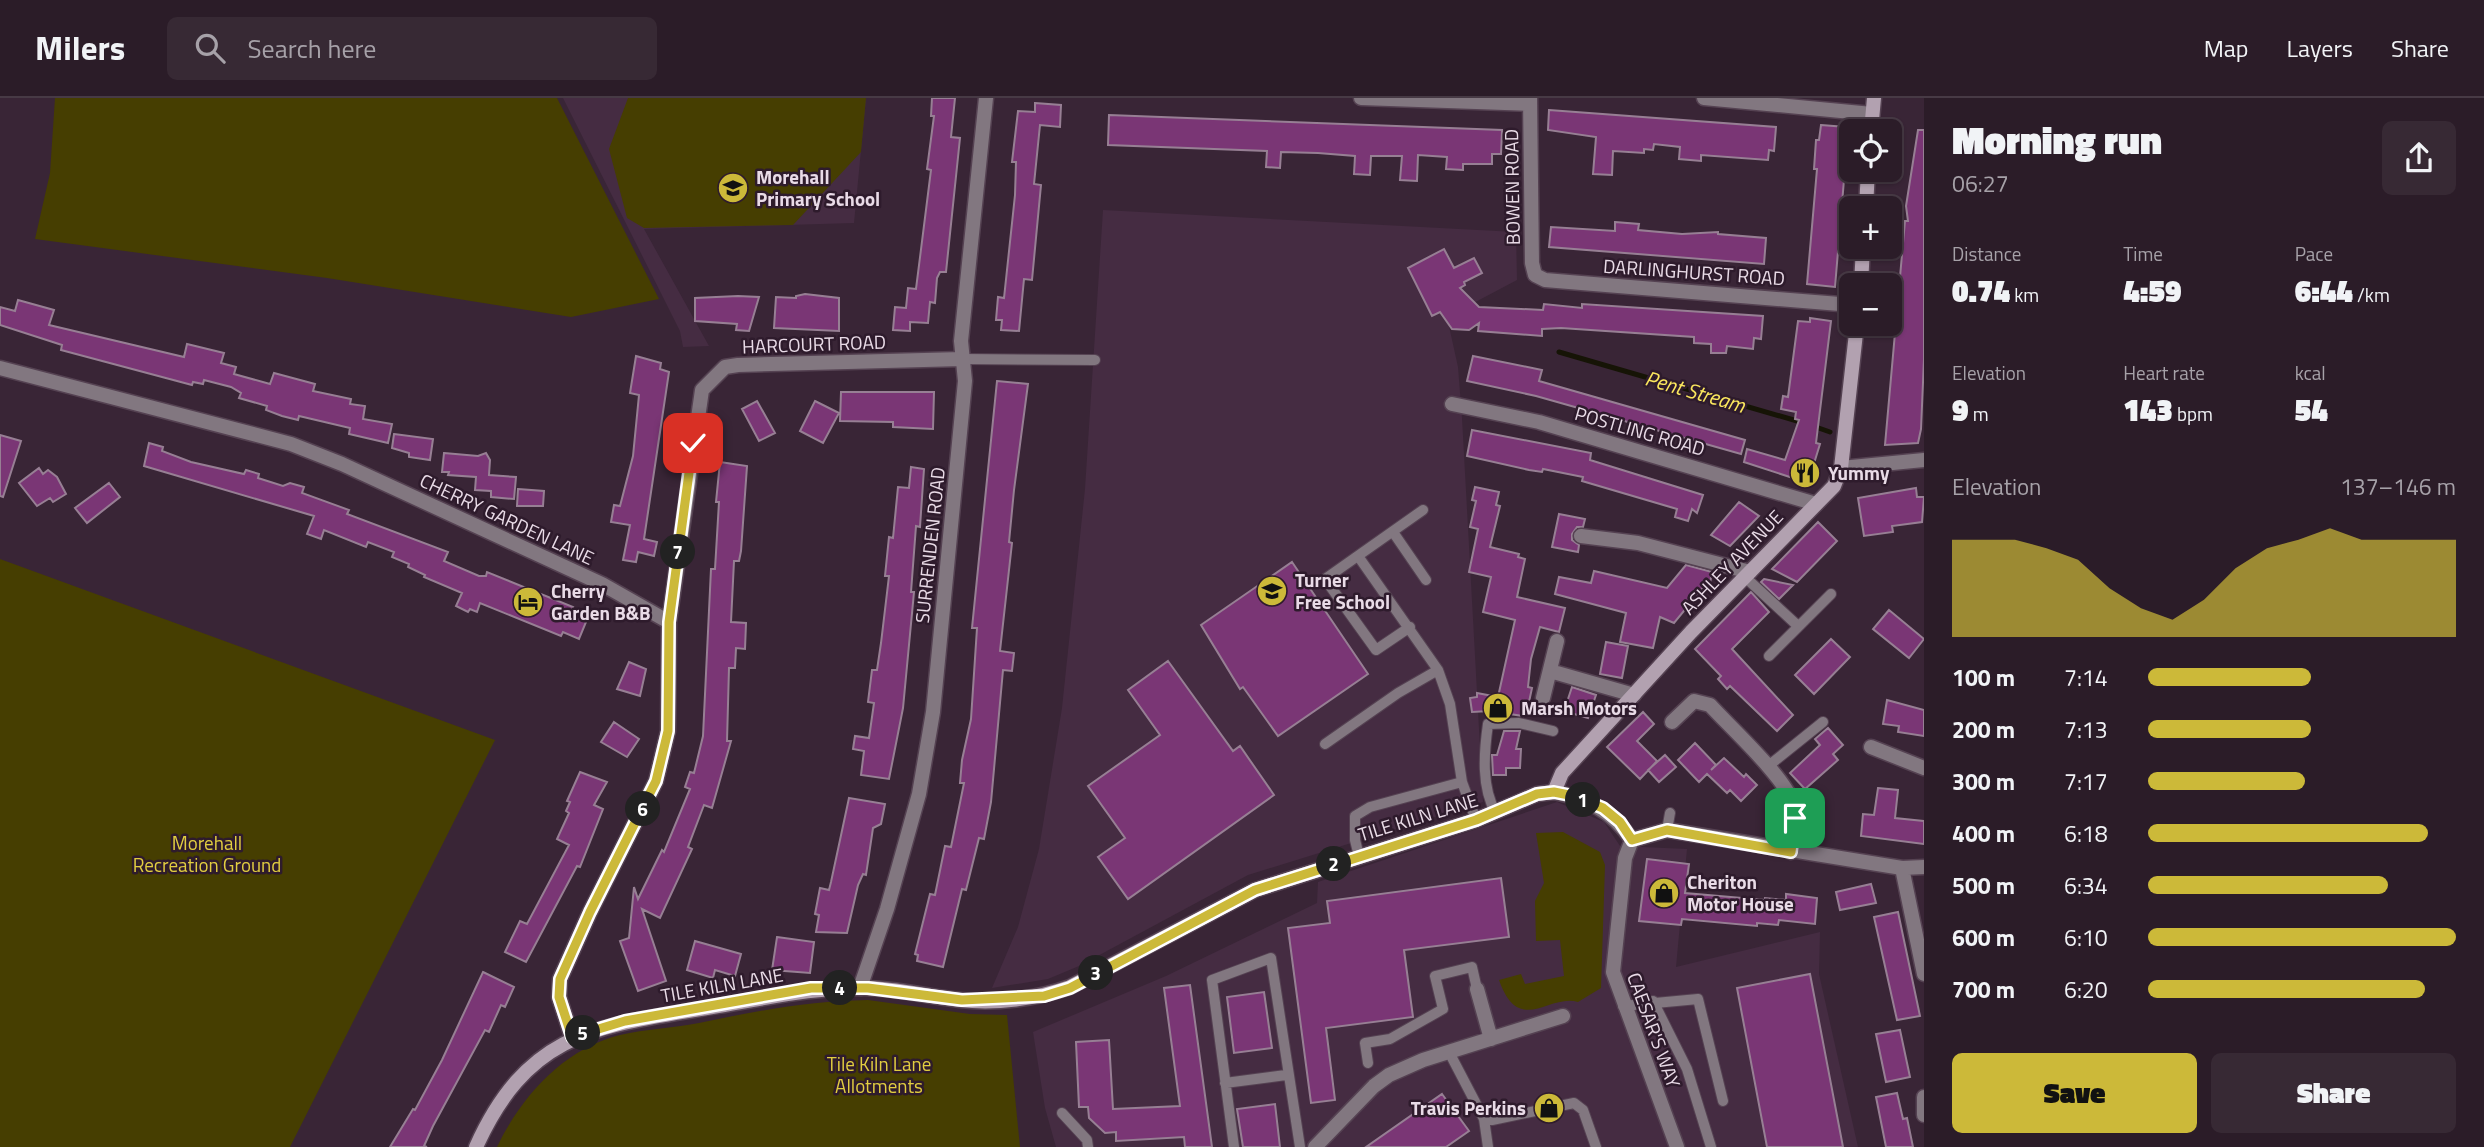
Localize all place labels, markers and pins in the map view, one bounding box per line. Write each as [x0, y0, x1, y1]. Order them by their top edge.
place label: Morehall Primary School [756, 162, 880, 213]
school or university icon: Morehall Primary School [716, 171, 750, 205]
pin [663, 413, 723, 473]
restaurant icon: Yummy [1788, 456, 1822, 490]
place label: Yummy [1828, 458, 1890, 487]
pin: 7 [660, 534, 696, 570]
place label: Turner Free School [1295, 565, 1390, 616]
school or university icon: Turner Free School [1255, 574, 1289, 608]
place label: Cherry Garden B&B [551, 576, 651, 627]
hotel icon: Cherry Garden B&B [511, 585, 545, 619]
shop icon: Marsh Motors [1481, 691, 1515, 725]
place label: Marsh Motors [1521, 693, 1637, 722]
pin: 1 [1566, 782, 1600, 818]
pin [1765, 788, 1825, 848]
pin: 6 [626, 792, 660, 826]
pin: 2 [1316, 846, 1352, 882]
place label: Cheriton Motor House [1687, 867, 1794, 918]
shop icon: Cheriton Motor House [1647, 876, 1681, 910]
pin: 3 [1078, 956, 1114, 990]
pin: 4 [822, 970, 858, 1006]
pin: 5 [566, 1016, 600, 1051]
shop icon: Travis Perkins [1532, 1091, 1566, 1125]
place label: Travis Perkins [1411, 1093, 1526, 1122]

